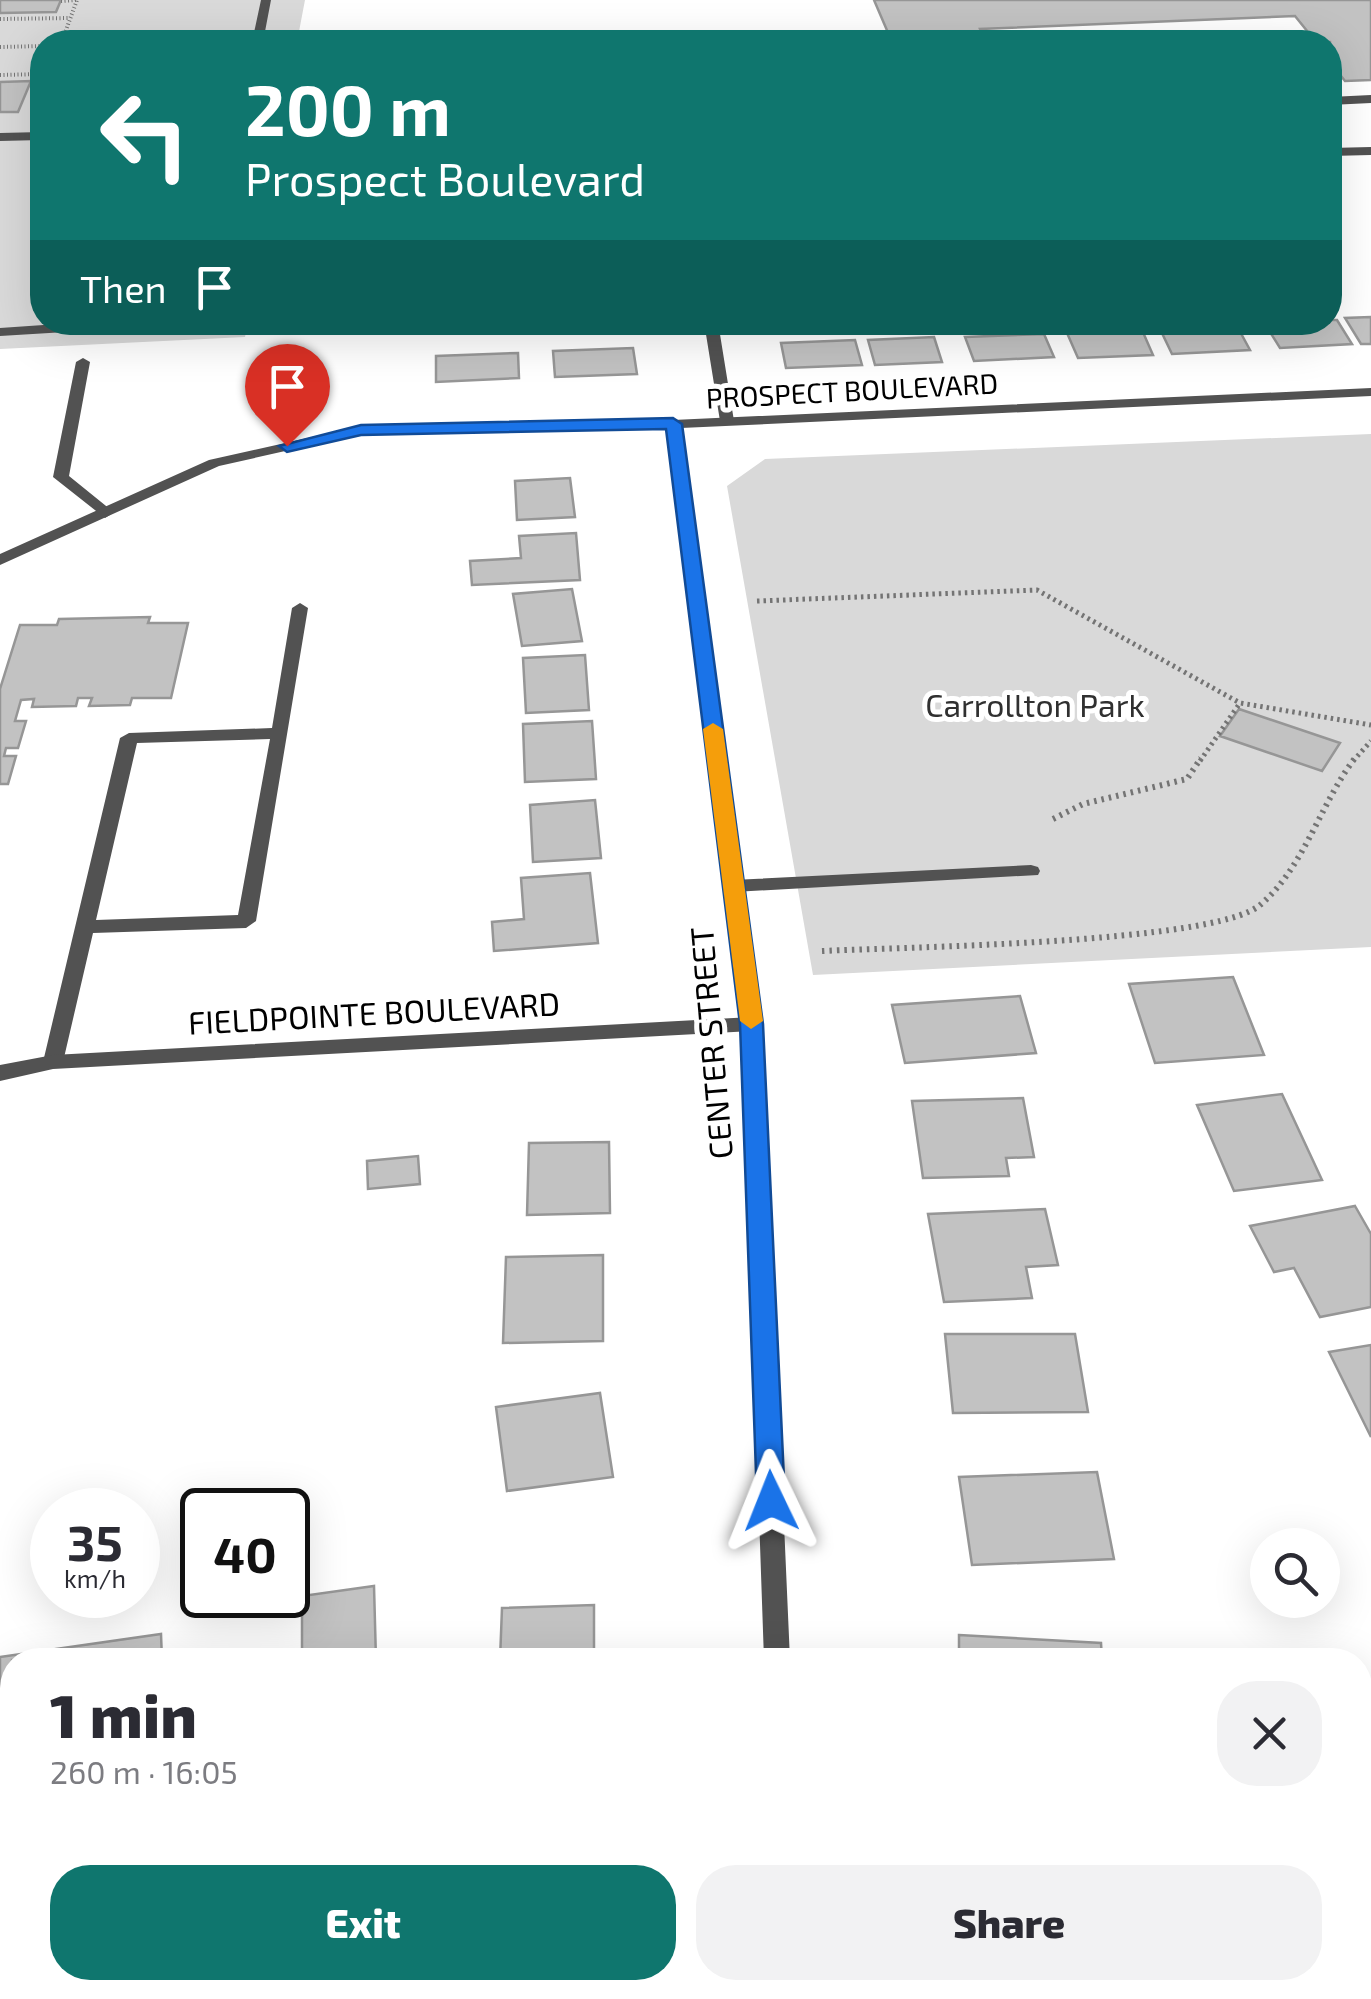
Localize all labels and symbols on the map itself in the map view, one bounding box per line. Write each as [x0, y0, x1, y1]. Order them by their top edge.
pin [245, 344, 330, 447]
street label: PROSPECT BOULEVARD [705, 365, 999, 415]
park label: Carrollton Park [925, 685, 1145, 723]
street label: CENTER STREET [681, 926, 739, 1161]
street label: FIELDPOINTE BOULEVARD [187, 983, 561, 1041]
position arrow [719, 1449, 823, 1553]
speed limit sign: 40 [180, 1488, 310, 1618]

